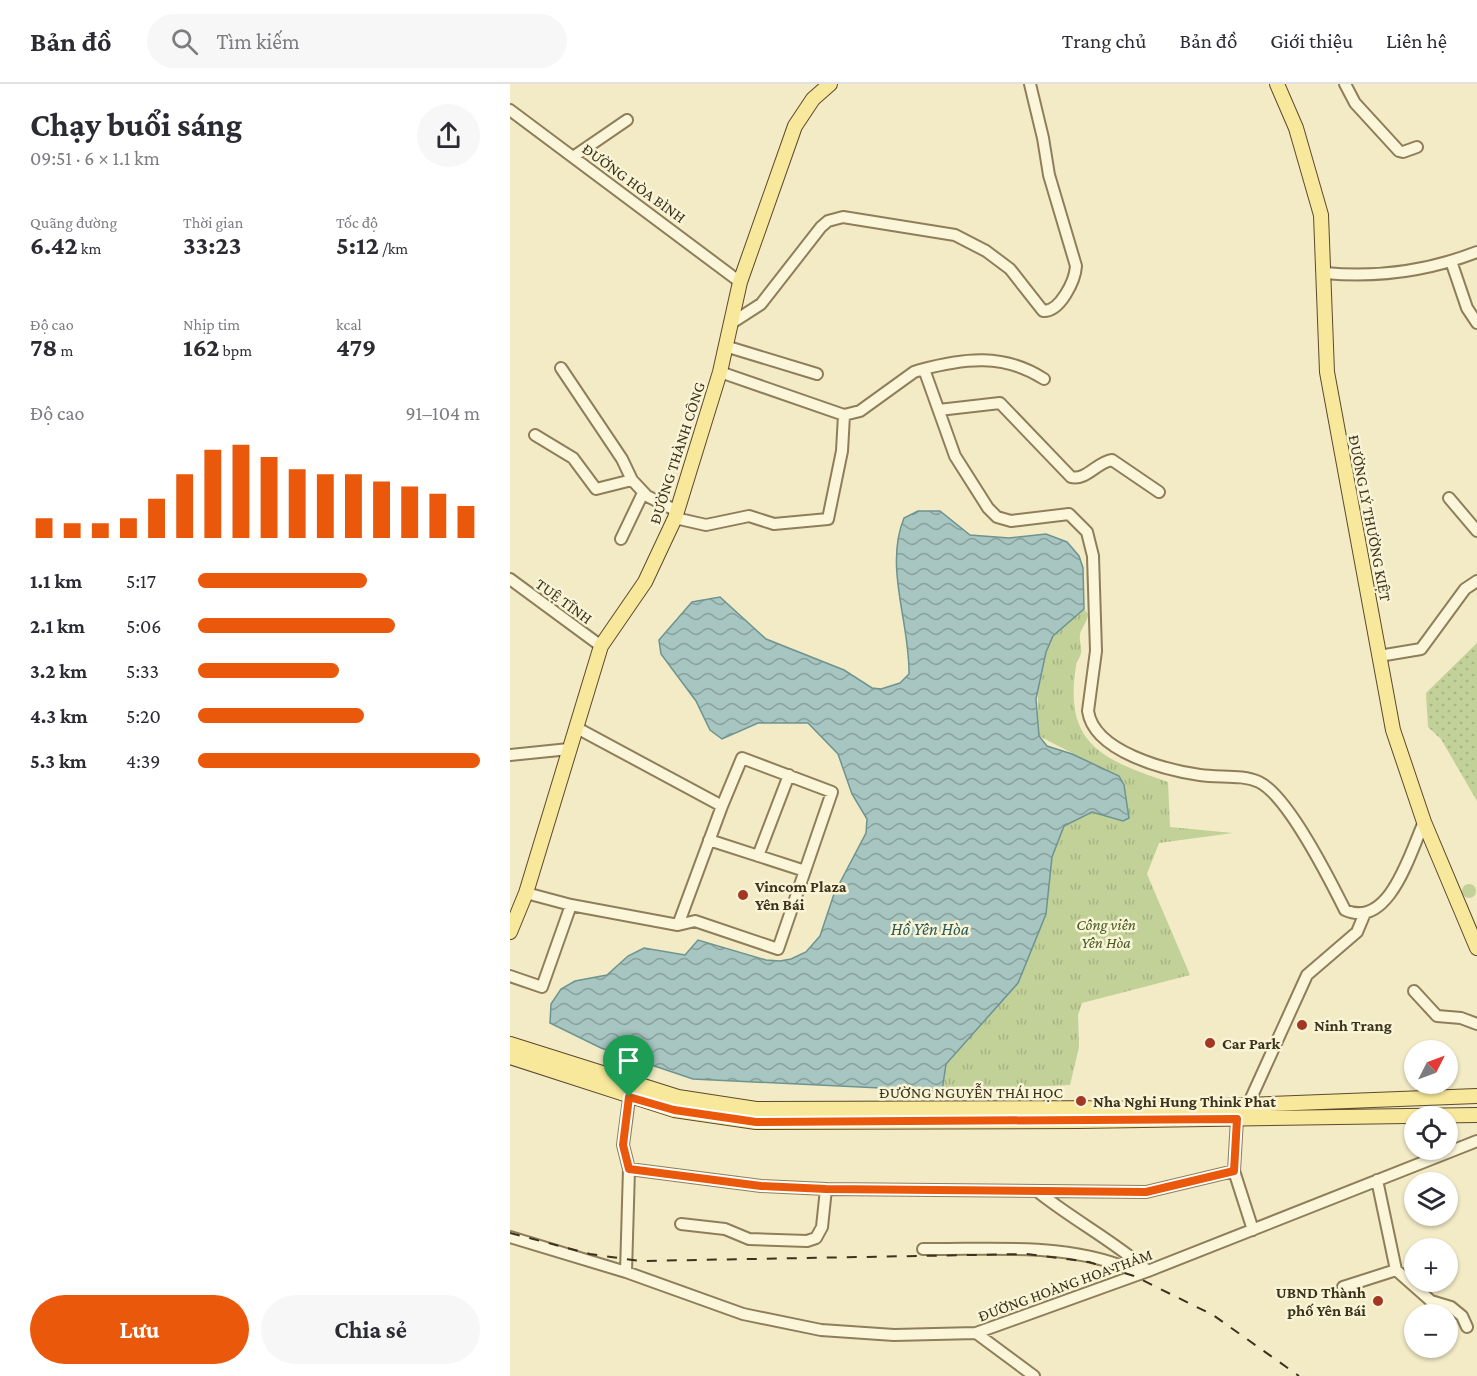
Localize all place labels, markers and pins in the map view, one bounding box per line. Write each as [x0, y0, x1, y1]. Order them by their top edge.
place label: Vincom Plaza Yên Bái [754, 878, 847, 913]
marker: Vincom Plaza Yên Bái [736, 888, 750, 902]
place label: Ninh Trang [1314, 1017, 1392, 1034]
marker: Ninh Trang [1295, 1018, 1309, 1032]
pin [603, 1035, 654, 1097]
place label: Car Park [1222, 1035, 1281, 1052]
marker: Car Park [1203, 1036, 1217, 1050]
place label: Nha Nghi Hung Think Phat [1093, 1093, 1276, 1110]
marker: Nha Nghi Hung Think Phat [1074, 1094, 1088, 1108]
place label: UBND Thành phố Yên Bái [1276, 1284, 1366, 1319]
marker: UBND Thành phố Yên Bái [1371, 1294, 1385, 1308]

